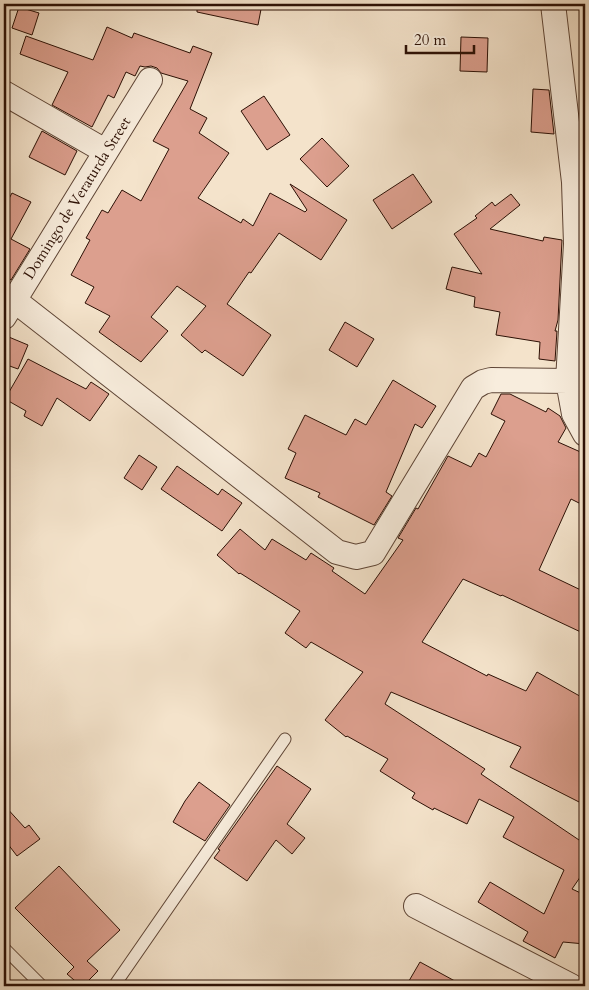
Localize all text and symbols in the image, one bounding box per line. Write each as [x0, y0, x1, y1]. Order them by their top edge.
scale bar [406, 22, 474, 54]
text: 20 m [414, 30, 446, 50]
street label: Domingo de Veraturda Street [19, 113, 135, 283]

